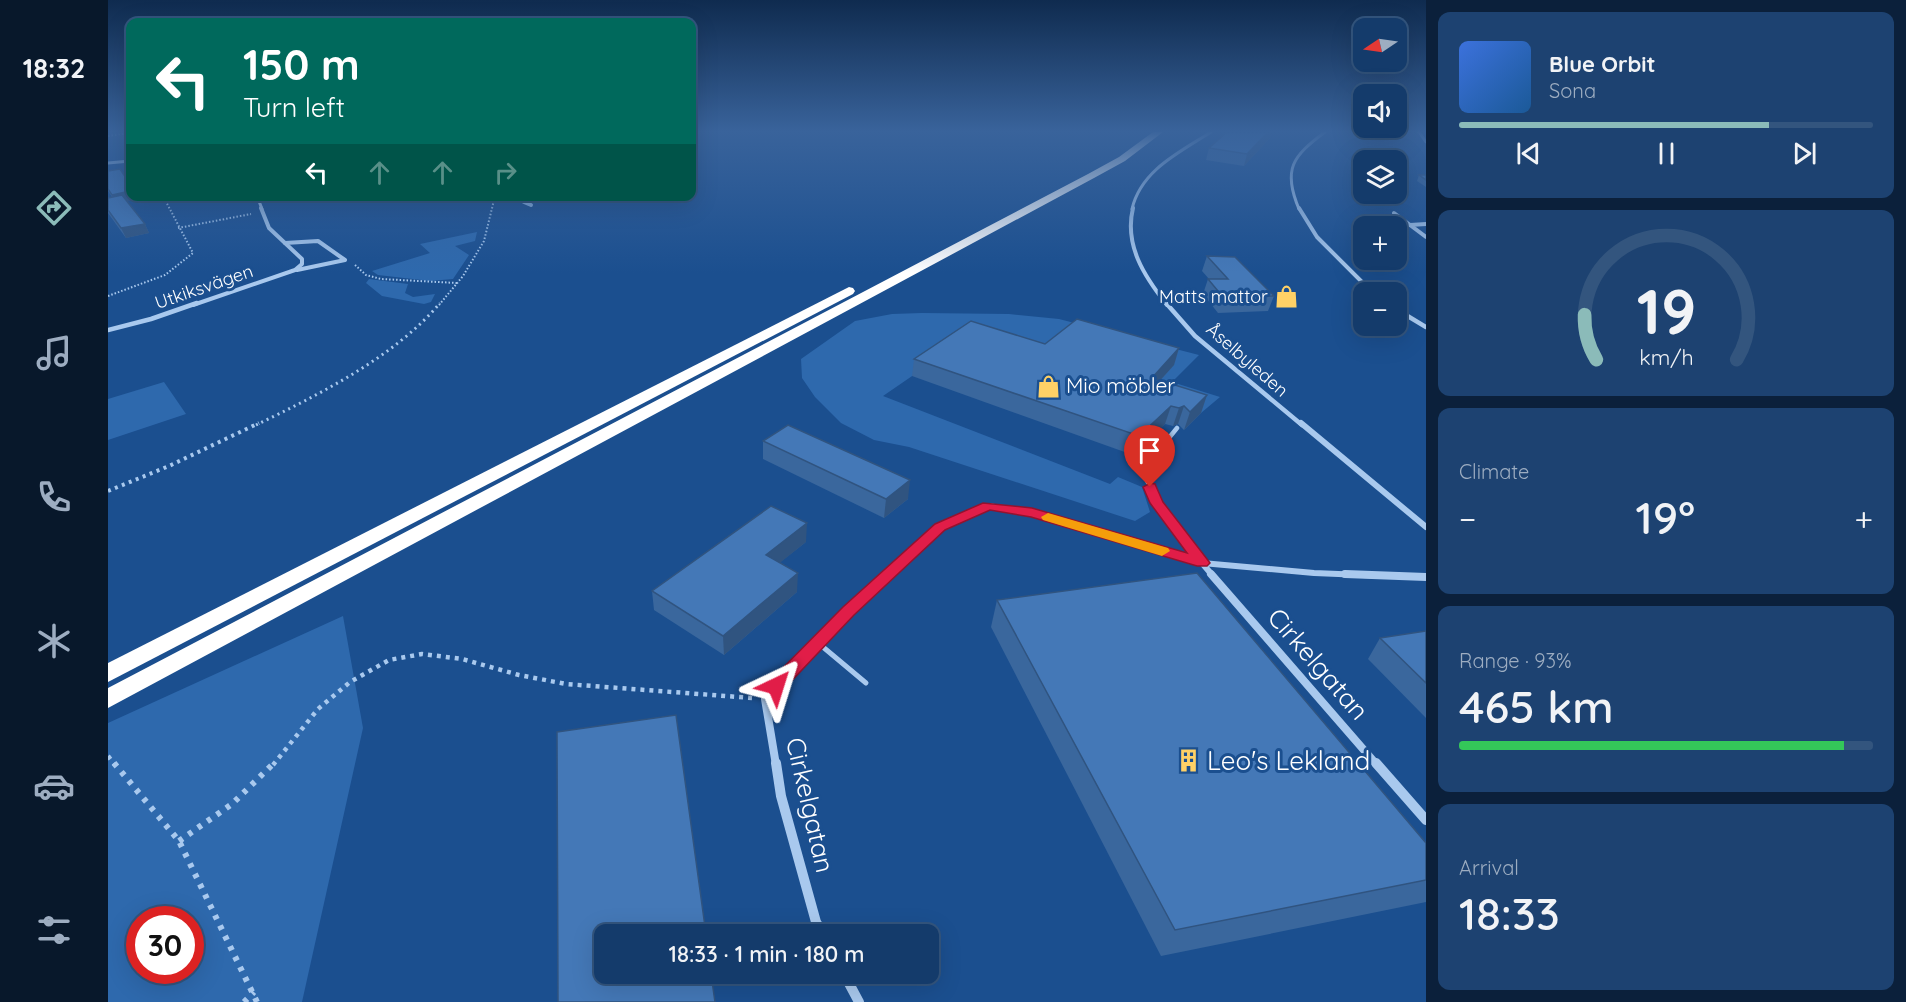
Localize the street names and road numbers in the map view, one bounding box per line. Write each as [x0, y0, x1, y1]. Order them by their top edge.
street label: Utkiksvägen [152, 259, 256, 314]
street label: Åselbyleden [1202, 318, 1293, 401]
street label: Cirkelgatan [1261, 601, 1376, 726]
street label: Cirkelgatan [779, 734, 842, 876]

